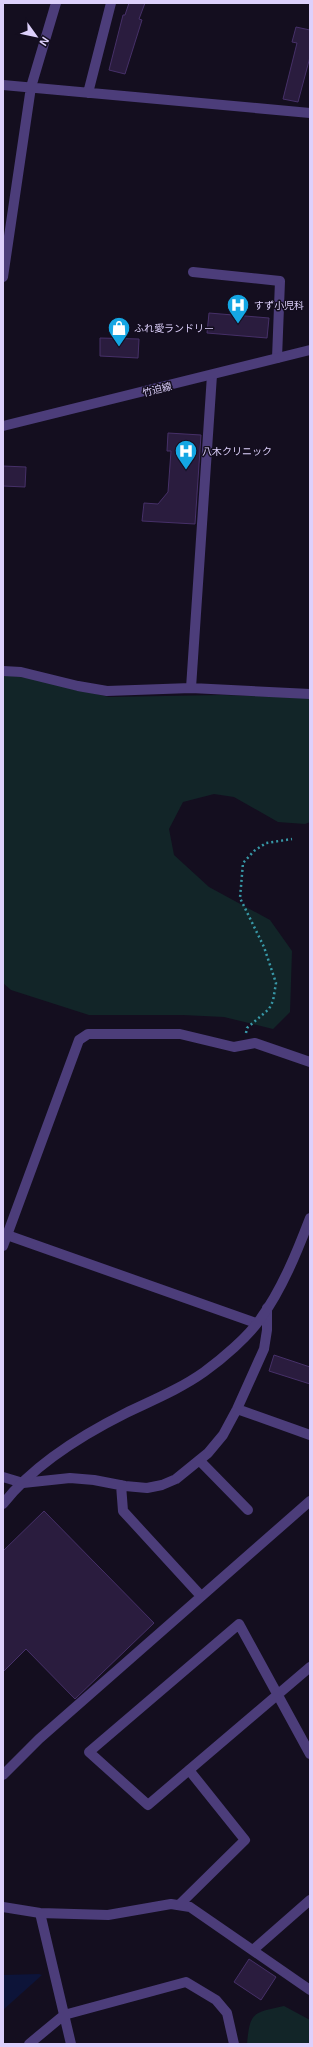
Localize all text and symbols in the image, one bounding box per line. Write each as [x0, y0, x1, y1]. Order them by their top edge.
north arrow [16, 16, 56, 56]
text: N [37, 35, 52, 48]
hospital icon: すず小児科 [225, 292, 251, 325]
place label: すず小児科 [254, 300, 304, 311]
shop icon: ふれ愛ランドリー [106, 315, 132, 348]
place label: ふれ愛ランドリー [134, 323, 214, 334]
street label: 竹迫線 [141, 381, 173, 398]
hospital icon: 八木クリニック [173, 438, 199, 471]
place label: 八木クリニック [202, 446, 272, 457]

